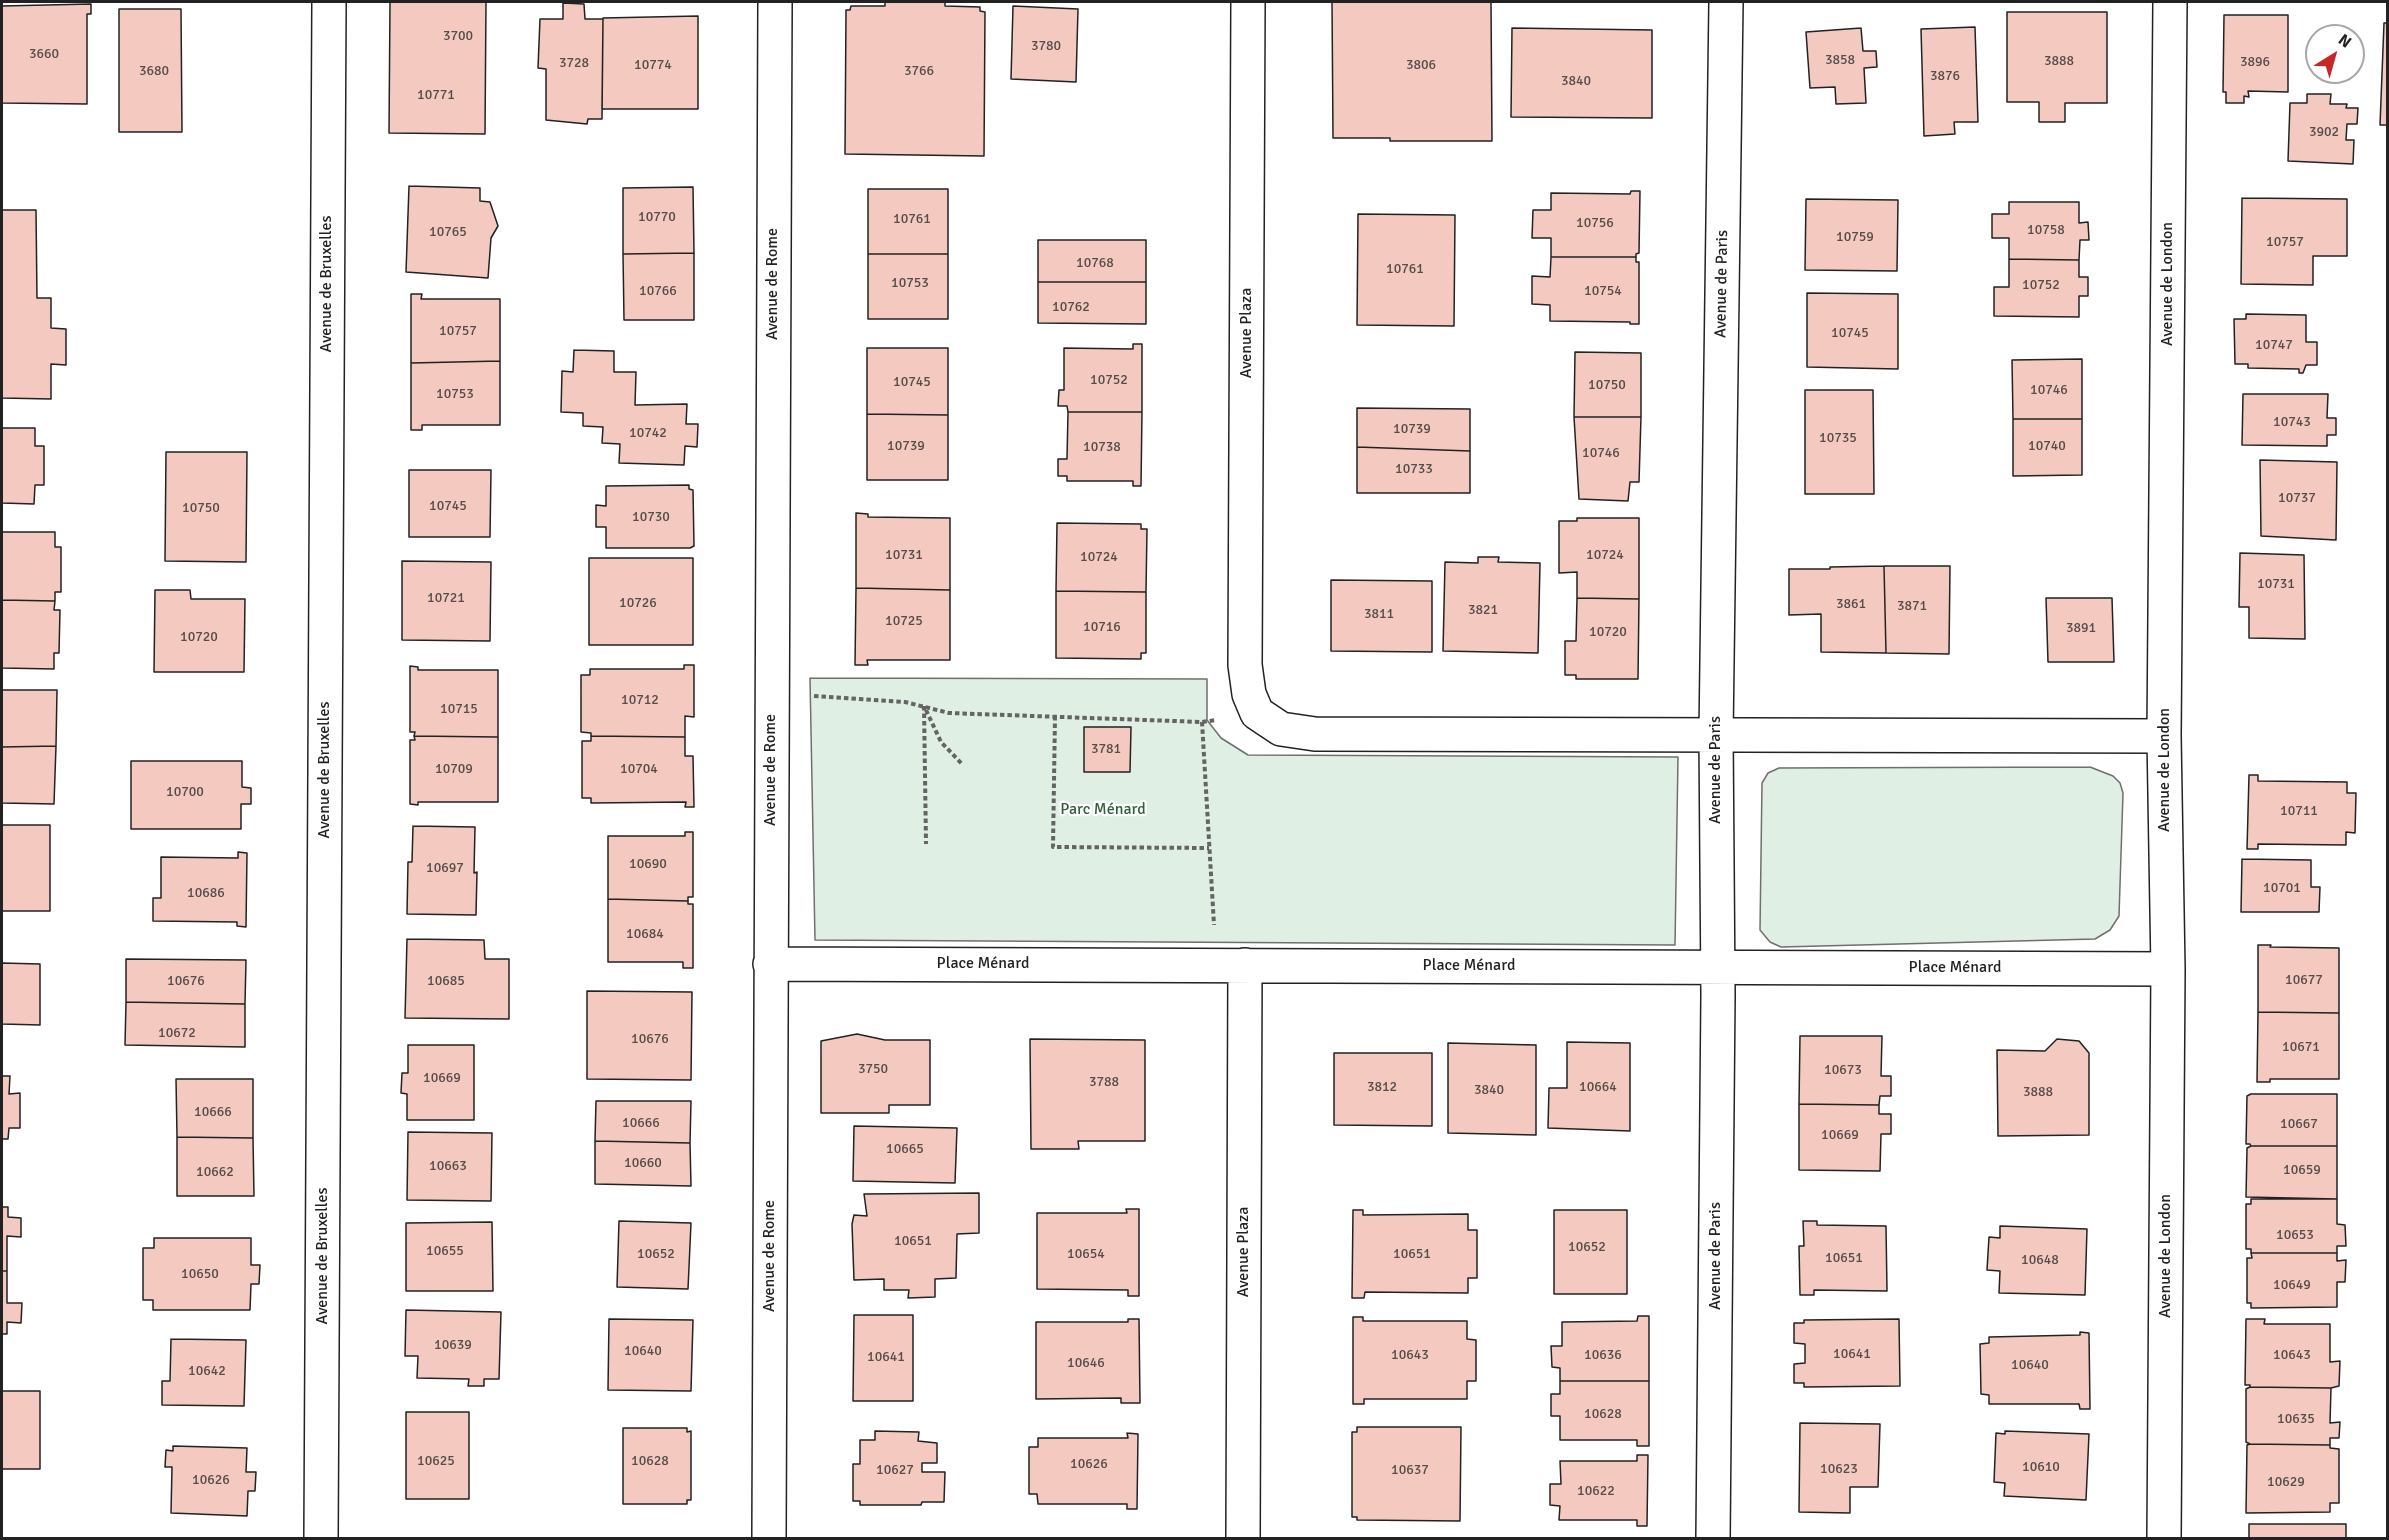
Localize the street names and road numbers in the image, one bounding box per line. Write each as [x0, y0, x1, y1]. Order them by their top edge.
street label: Avenue de Bruxelles [317, 216, 337, 352]
street label: Avenue de London [2158, 222, 2178, 346]
street label: Avenue de Rome [763, 228, 783, 340]
street label: Avenue de Paris [1711, 230, 1733, 338]
street label: Avenue Plaza [1237, 288, 1257, 378]
street label: Avenue de Bruxelles [315, 702, 335, 838]
street label: Avenue de London [2155, 708, 2175, 832]
street label: Avenue de Rome [761, 714, 781, 826]
street label: Avenue de Paris [1706, 716, 1726, 824]
street label: Place Ménard [937, 954, 1029, 974]
street label: Place Ménard [1423, 956, 1515, 976]
street label: Place Ménard [1909, 958, 2001, 978]
street label: Avenue de Bruxelles [313, 1188, 333, 1324]
street label: Avenue de London [2156, 1194, 2176, 1318]
street label: Avenue de Rome [760, 1200, 780, 1312]
street label: Avenue de Paris [1706, 1202, 1726, 1310]
street label: Avenue Plaza [1234, 1207, 1254, 1297]

